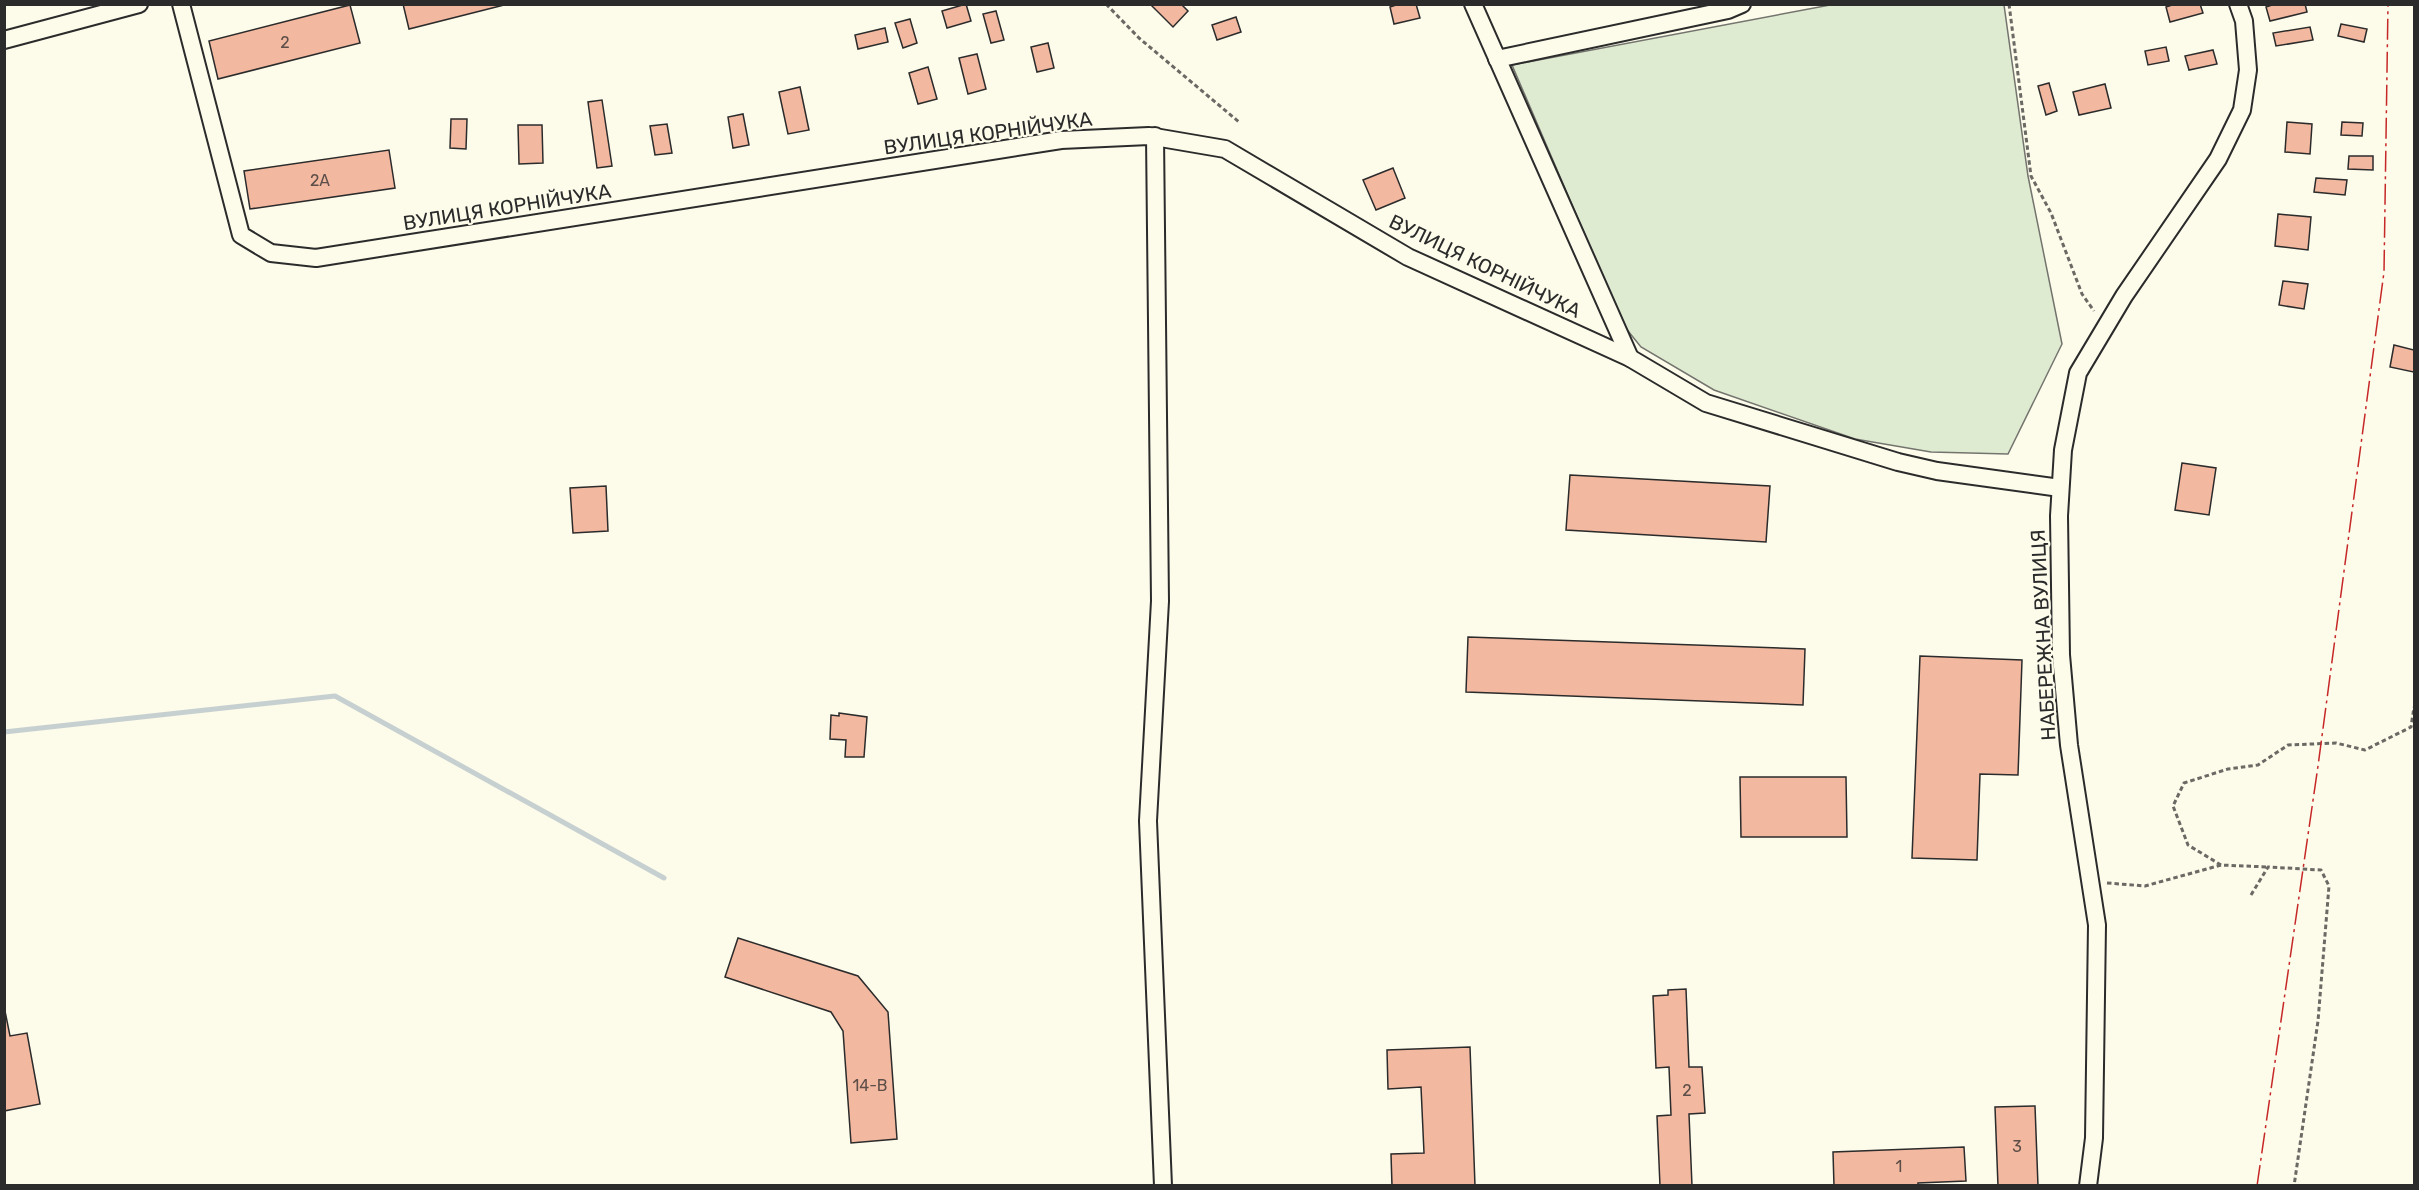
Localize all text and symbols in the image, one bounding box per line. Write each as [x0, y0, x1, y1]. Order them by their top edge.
house number: 2 [280, 33, 290, 52]
street label: ВУЛИЦЯ КОРНІЙЧУКА [882, 106, 1094, 160]
house number: 2А [310, 171, 330, 190]
street label: ВУЛИЦЯ КОРНІЙЧУКА [401, 179, 613, 235]
street label: ВУЛИЦЯ КОРНІЙЧУКА [1385, 209, 1585, 323]
street label: НАБЕРЕЖНА ВУЛИЦЯ [2025, 529, 2061, 741]
house number: 14-В [852, 1076, 888, 1095]
house number: 2 [1682, 1081, 1692, 1100]
house number: 3 [2012, 1137, 2022, 1156]
house number: 1 [1896, 1157, 1902, 1176]

